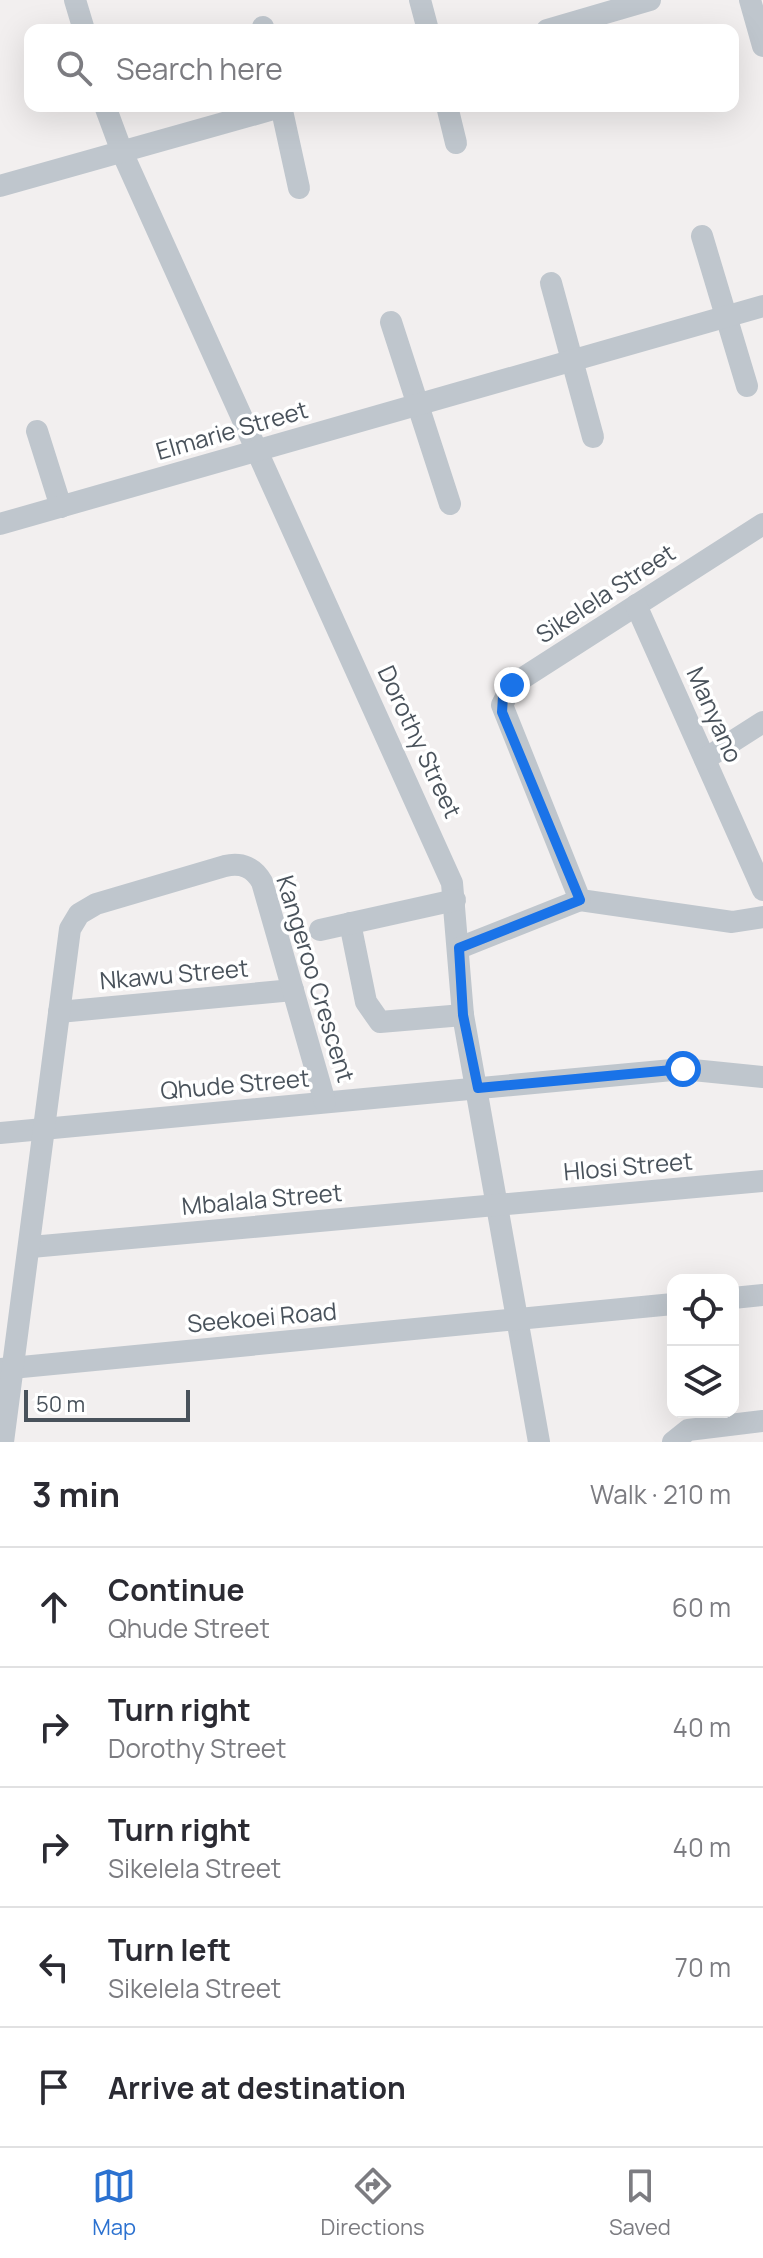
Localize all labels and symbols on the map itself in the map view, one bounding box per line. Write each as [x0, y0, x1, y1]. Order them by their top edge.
street label: Elmarie Street [152, 392, 311, 467]
street label: Sikelela Street [529, 535, 681, 650]
street label: Dorothy Street [371, 660, 470, 823]
street label: Manyano [680, 661, 751, 767]
route end [494, 667, 530, 703]
street label: Kangeroo Crescent [269, 871, 364, 1086]
street label: Nkawu Street [98, 951, 250, 996]
route start [665, 1051, 701, 1087]
street label: Qhude Street [159, 1061, 311, 1106]
street label: Hlosi Street [562, 1143, 694, 1188]
street label: Mbalala Street [180, 1175, 343, 1222]
street label: Seekoei Road [186, 1294, 338, 1339]
scale bar [24, 1386, 190, 1422]

